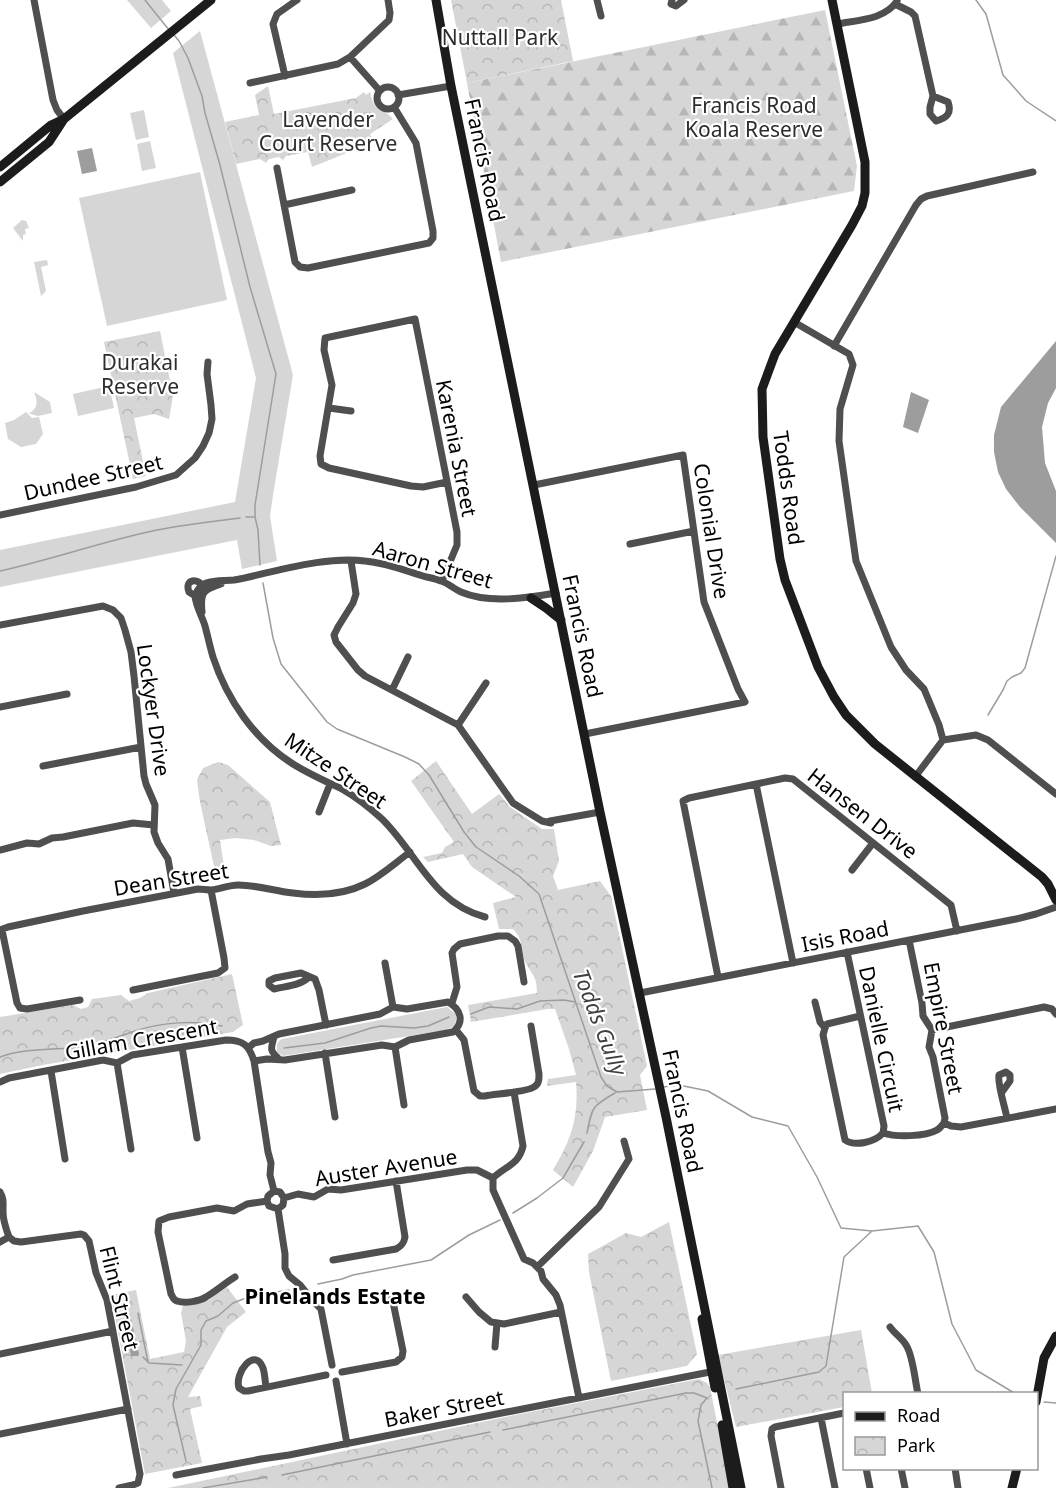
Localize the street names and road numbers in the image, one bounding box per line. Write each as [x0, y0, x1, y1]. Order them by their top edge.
street label: Francis Road [458, 96, 512, 224]
street label: Karenia Street [430, 377, 484, 519]
street label: Todds Road [767, 429, 811, 547]
street label: Dundee Street [21, 447, 166, 507]
street label: Colonial Drive [687, 461, 737, 601]
street label: Aaron Street [370, 534, 496, 595]
street label: Francis Road [556, 572, 610, 700]
street label: Lockyer Drive [131, 642, 177, 778]
street label: Mitze Street [279, 725, 393, 815]
street label: Hansen Drive [802, 761, 924, 865]
street label: Dean Street [112, 856, 231, 902]
street label: Isis Road [799, 914, 891, 958]
street label: Empire Street [917, 960, 971, 1097]
street label: Danielle Circuit [853, 963, 911, 1115]
street label: Gillam Crescent [63, 1012, 220, 1066]
street label: Francis Road [656, 1047, 710, 1175]
street label: Auster Avenue [313, 1142, 459, 1192]
street label: Flint Street [94, 1243, 147, 1353]
street label: Baker Street [382, 1383, 507, 1433]

